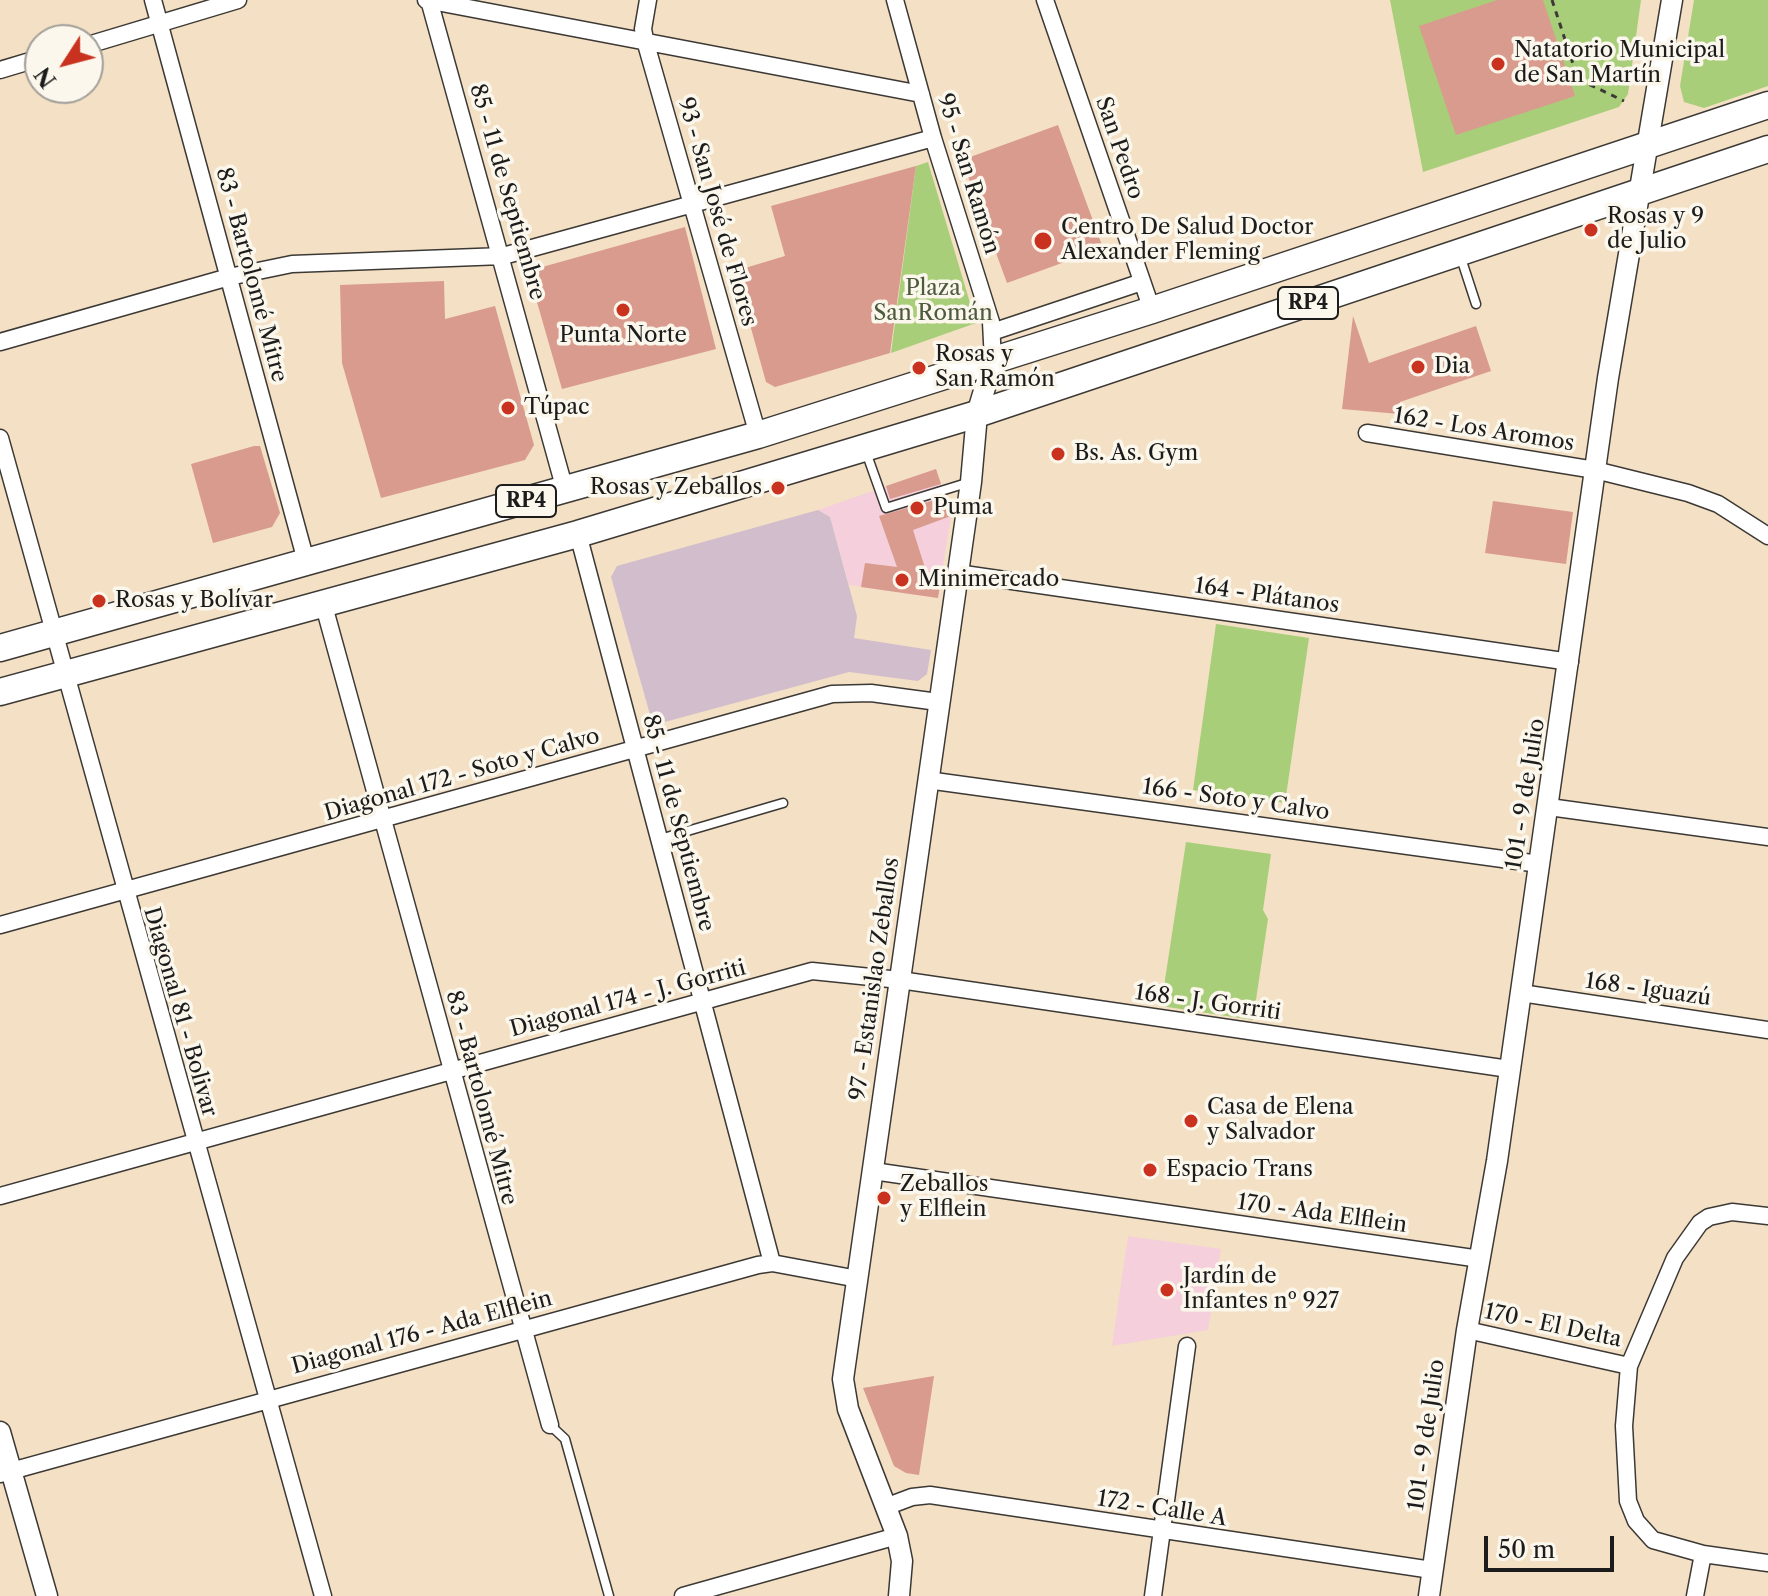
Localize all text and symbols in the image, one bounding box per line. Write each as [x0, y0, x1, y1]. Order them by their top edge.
north arrow [24, 24, 104, 104]
place label: Natatorio Municipal de San Martín [1514, 38, 1725, 90]
marker: Natatorio Municipal de San Martín [1489, 55, 1507, 73]
text: N [29, 62, 62, 93]
street label: 85 - 11 de Septiembre [463, 81, 551, 303]
street label: 95 - San Ramón [931, 91, 1005, 257]
street label: San Pedro [1089, 93, 1149, 203]
street label: 93 - San José de Flores [672, 95, 762, 329]
street label: 83 - Bartolomé Mitre [210, 165, 292, 385]
place label: Rosas y 9 de Julio [1607, 204, 1704, 256]
place label: Centro De Salud Doctor Alexander Fleming [1061, 215, 1314, 266]
marker: Rosas y 9 de Julio [1582, 221, 1600, 239]
marker: Centro De Salud Doctor Alexander Fleming [1032, 230, 1054, 252]
park label: Plaza San Román [873, 276, 993, 328]
road number: RP4 [1278, 287, 1338, 319]
marker: Punta Norte [614, 301, 632, 319]
place label: Punta Norte [559, 323, 687, 349]
place label: Rosas y San Ramón [935, 342, 1055, 394]
place label: Dia [1434, 354, 1470, 380]
marker: Dia [1409, 358, 1427, 376]
marker: Rosas y San Ramón [910, 359, 928, 377]
place label: Túpac [524, 395, 590, 421]
marker: Túpac [499, 399, 517, 417]
street label: 162 - Los Aromos [1392, 403, 1576, 457]
place label: Bs. As. Gym [1074, 441, 1198, 467]
marker: Bs. As. Gym [1049, 445, 1067, 463]
place label: Rosas y Zeballos [590, 475, 762, 501]
marker: Rosas y Zeballos [769, 479, 787, 497]
road number: RP4 [496, 485, 556, 517]
place label: Puma [933, 495, 993, 521]
marker: Puma [908, 499, 926, 517]
place label: Minimercado [918, 567, 1059, 593]
marker: Minimercado [893, 571, 911, 589]
street label: 164 - Plátanos [1193, 573, 1341, 619]
place label: Rosas y Bolívar [115, 588, 273, 614]
marker: Rosas y Bolívar [90, 592, 108, 610]
street label: 85 - 11 de Septiembre [636, 712, 720, 934]
street label: 101 - 9 de Julio [1501, 717, 1551, 871]
street label: Diagonal 172 - Soto y Calvo [321, 723, 603, 827]
street label: 166 - Soto y Calvo [1141, 774, 1331, 826]
street label: 97 - Estanislao Zeballos [845, 856, 905, 1102]
street label: Diagonal 81 - Bolivar [137, 904, 223, 1120]
street label: Diagonal 174 - J. Gorriti [507, 955, 749, 1043]
street label: 168 - Iguazú [1584, 968, 1712, 1012]
street label: 168 - J. Gorriti [1133, 980, 1283, 1026]
street label: 83 - Bartolomé Mitre [440, 988, 522, 1208]
place label: Casa de Elena y Salvador [1207, 1095, 1354, 1146]
marker: Casa de Elena y Salvador [1182, 1112, 1200, 1130]
place label: Espacio Trans [1166, 1157, 1313, 1183]
marker: Espacio Trans [1141, 1161, 1159, 1179]
place label: Zeballos y Elflein [900, 1172, 988, 1224]
marker: Zeballos y Elflein [875, 1189, 893, 1207]
street label: 170 - Ada Elflein [1235, 1189, 1409, 1239]
place label: Jardín de Infantes nº 927 [1183, 1264, 1339, 1316]
marker: Jardín de Infantes nº 927 [1158, 1281, 1176, 1299]
street label: Diagonal 176 - Ada Elflein [289, 1286, 555, 1380]
street label: 170 - El Delta [1482, 1299, 1624, 1353]
street label: 101 - 9 de Julio [1403, 1358, 1451, 1512]
street label: 172 - Calle A [1095, 1486, 1229, 1532]
scale bar [1488, 1520, 1618, 1570]
text: 50 m [1498, 1535, 1555, 1564]

